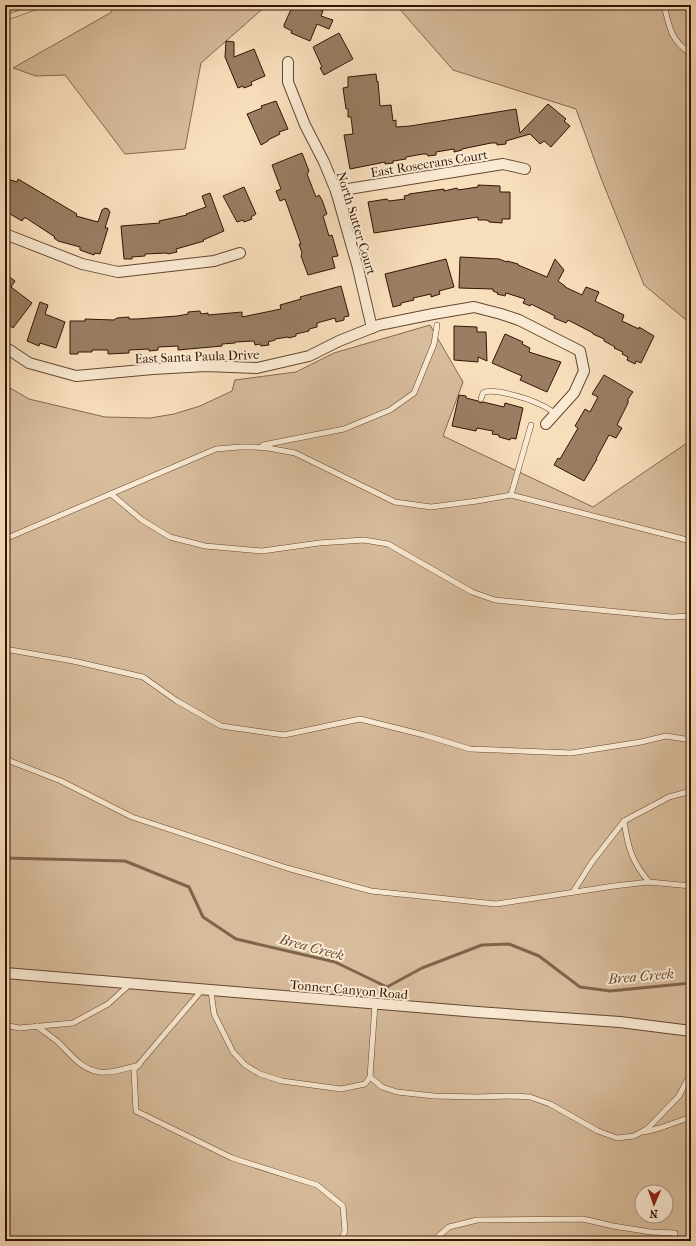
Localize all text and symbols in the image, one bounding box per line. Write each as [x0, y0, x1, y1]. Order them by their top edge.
street label: East Rosecrans Court [369, 147, 489, 180]
street label: North Sutter Court [334, 170, 379, 277]
street label: East Santa Paula Drive [134, 347, 260, 366]
water label: Brea Creek [277, 930, 346, 964]
water label: Brea Creek [606, 965, 675, 988]
street label: Tonner Canyon Road [289, 977, 409, 1002]
north arrow [634, 1184, 674, 1224]
text: N [649, 1207, 658, 1220]

